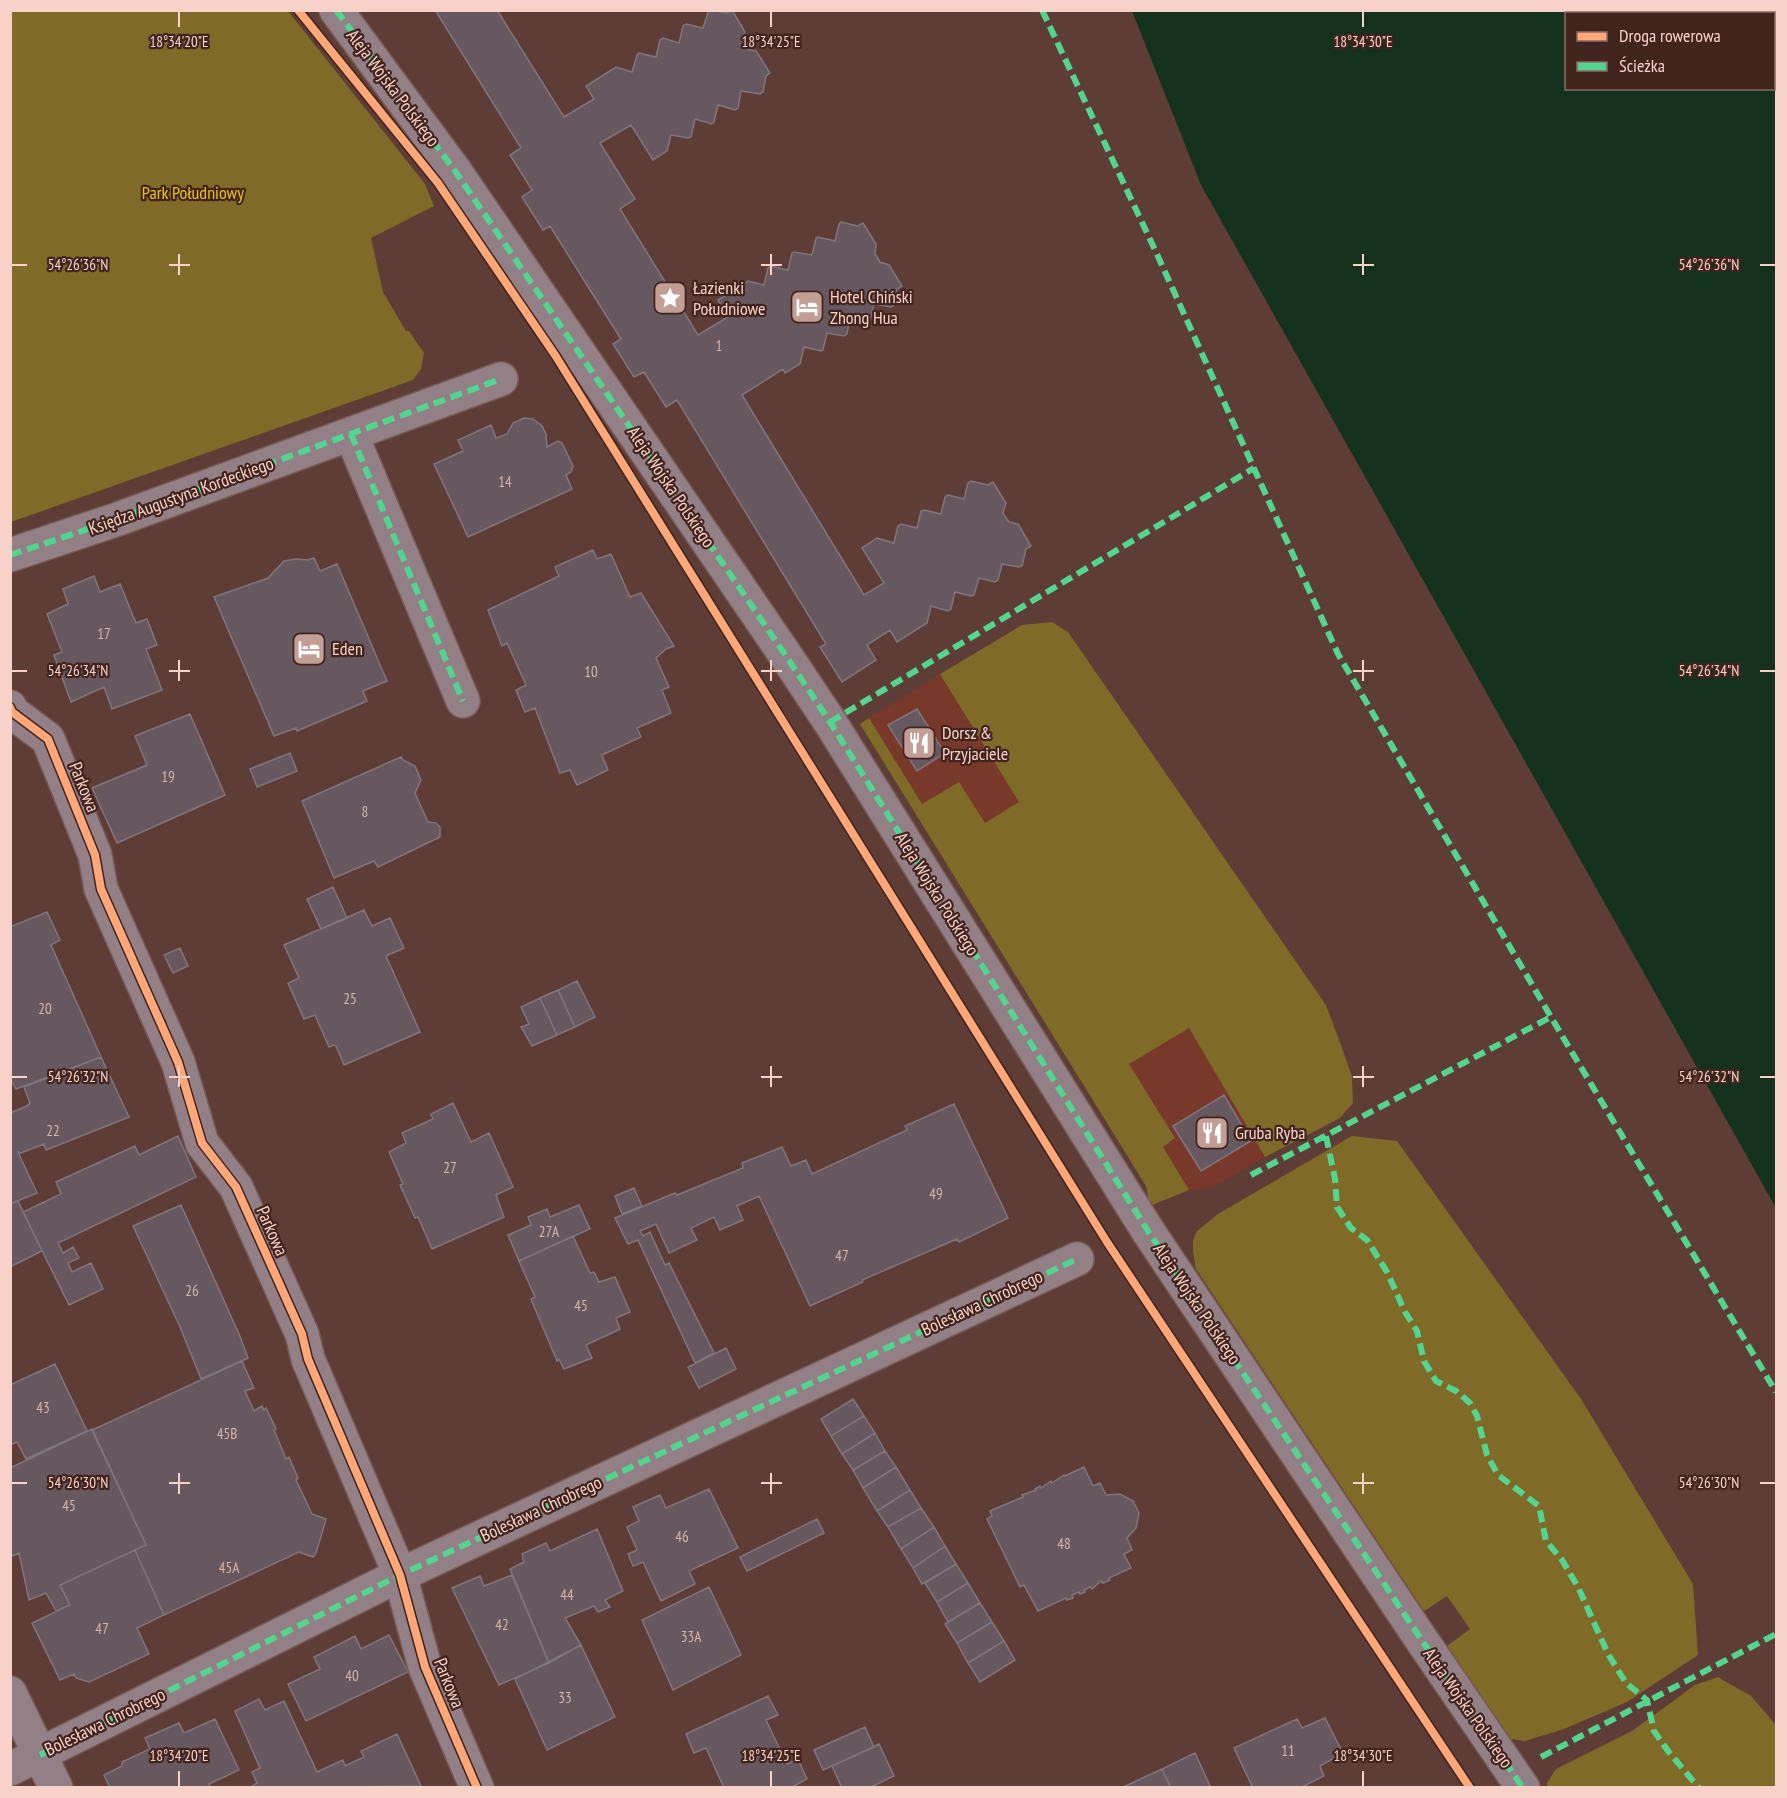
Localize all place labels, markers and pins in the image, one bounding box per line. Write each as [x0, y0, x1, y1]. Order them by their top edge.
place label: Łazienki Południowe [693, 276, 766, 320]
place icon: Łazienki Południowe [652, 280, 688, 316]
place label: Hotel Chiński Zhong Hua [830, 285, 913, 329]
hotel icon: Hotel Chiński Zhong Hua [789, 289, 825, 325]
hotel icon: Eden [291, 631, 327, 667]
place label: Eden [332, 637, 363, 660]
place label: Dorsz & Przyjaciele [942, 721, 1008, 765]
restaurant icon: Dorsz & Przyjaciele [901, 725, 937, 761]
restaurant icon: Gruba Ryba [1194, 1115, 1230, 1151]
place label: Gruba Ryba [1235, 1121, 1305, 1144]

